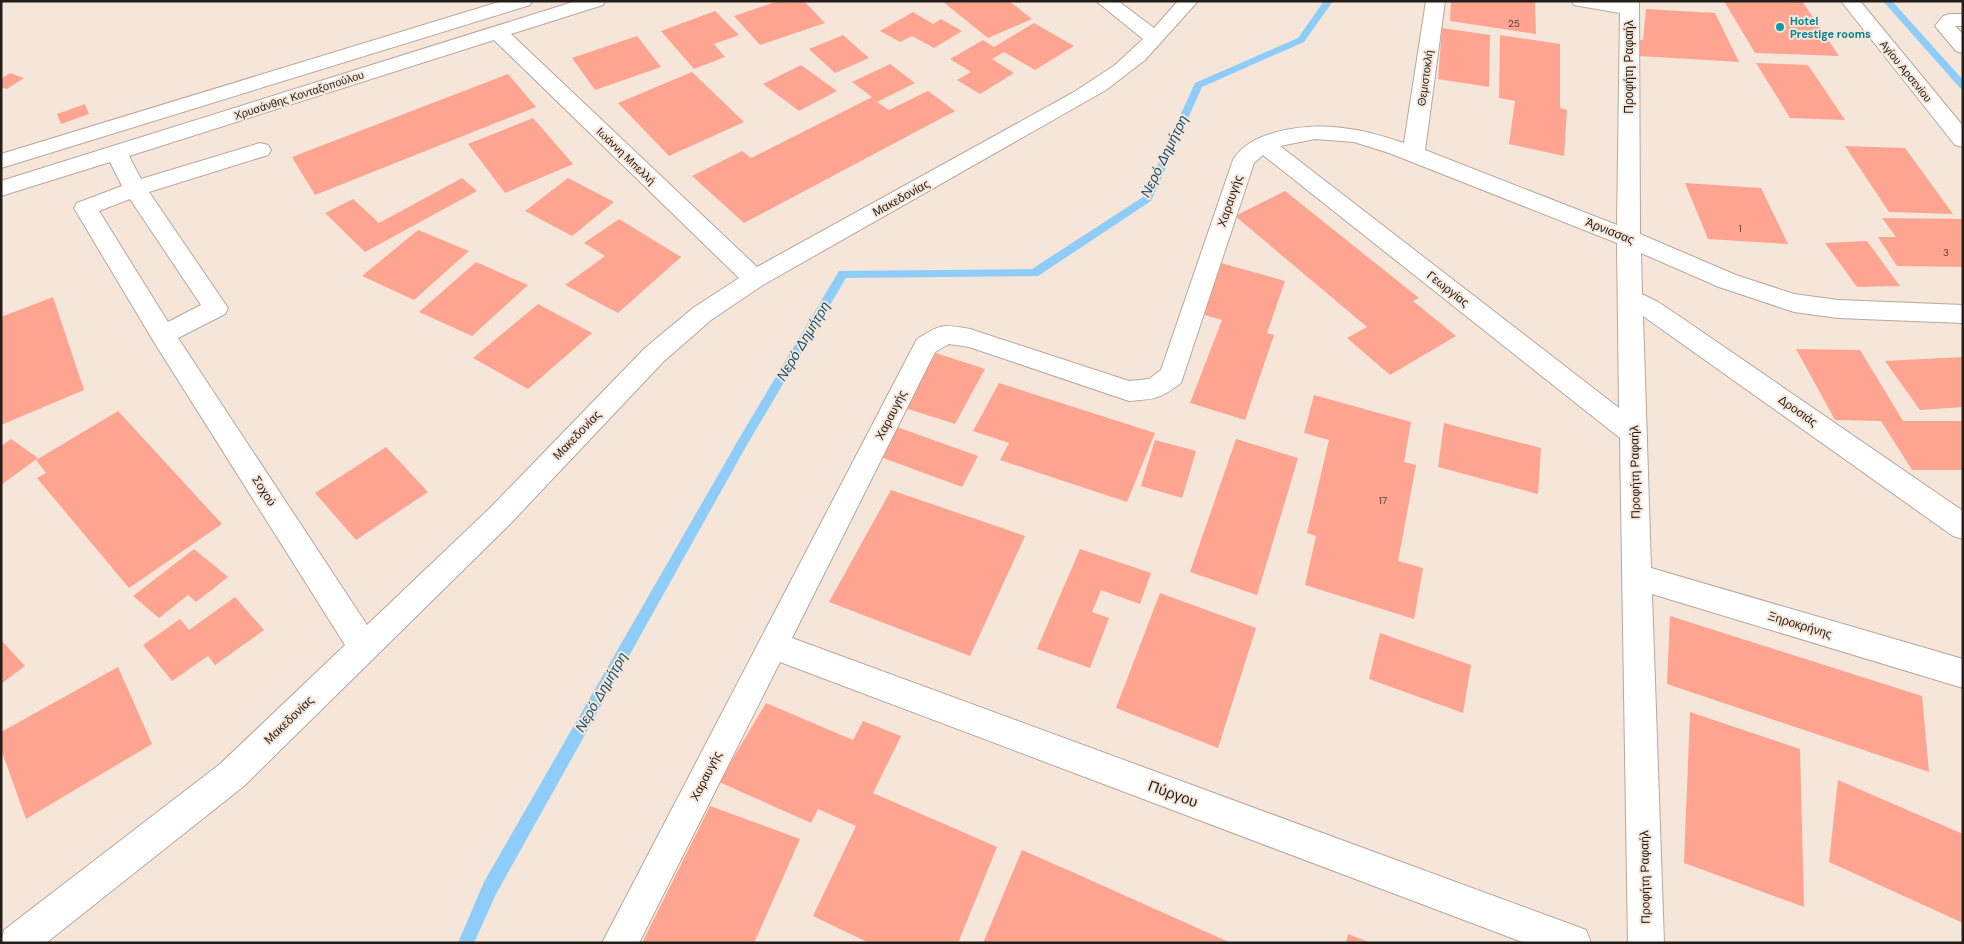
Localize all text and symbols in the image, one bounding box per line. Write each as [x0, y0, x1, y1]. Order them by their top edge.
place label: Hotel Prestige rooms [1790, 14, 1871, 41]
house number: 25 [1508, 17, 1520, 30]
street label: Προφήτη Ραφαήλ [1621, 20, 1637, 114]
marker: Hotel Prestige rooms [1774, 21, 1786, 33]
street label: Αγίου Αρσενίου [1877, 37, 1935, 105]
street label: Θεμιστοκλή [1414, 49, 1436, 107]
street label: Χρυσάνθης Κονταξοπούλου [232, 67, 366, 123]
water label: Νερό Δημήτρη [1136, 112, 1192, 200]
street label: Ιωάννη Μπελλή [594, 124, 658, 188]
street label: Χαραυγής [1214, 173, 1246, 229]
street label: Μακεδονίας [870, 176, 933, 220]
street label: Άρνισσας [1583, 214, 1637, 248]
house number: 1 [1738, 222, 1742, 235]
house number: 3 [1943, 246, 1949, 259]
street label: Γεωργίας [1424, 267, 1473, 311]
water label: Νερό Δημήτρη [772, 298, 834, 384]
street label: Χαραυγής [872, 387, 910, 443]
street label: Δροσιάς [1775, 392, 1821, 430]
street label: Μακεδονίας [549, 407, 605, 463]
street label: Προφήτη Ραφαήλ [1626, 425, 1644, 519]
street label: Σοχού [248, 473, 280, 509]
house number: 17 [1379, 494, 1387, 507]
street label: Ξηροκρήνης [1766, 608, 1834, 642]
water label: Νερό Δημήτρη [571, 648, 631, 735]
street label: Μακεδονίας [261, 692, 317, 748]
street label: Χαραυγής [687, 748, 725, 804]
street label: Πύργου [1145, 776, 1201, 812]
street label: Προφήτη Ραφαήλ [1636, 830, 1654, 924]

